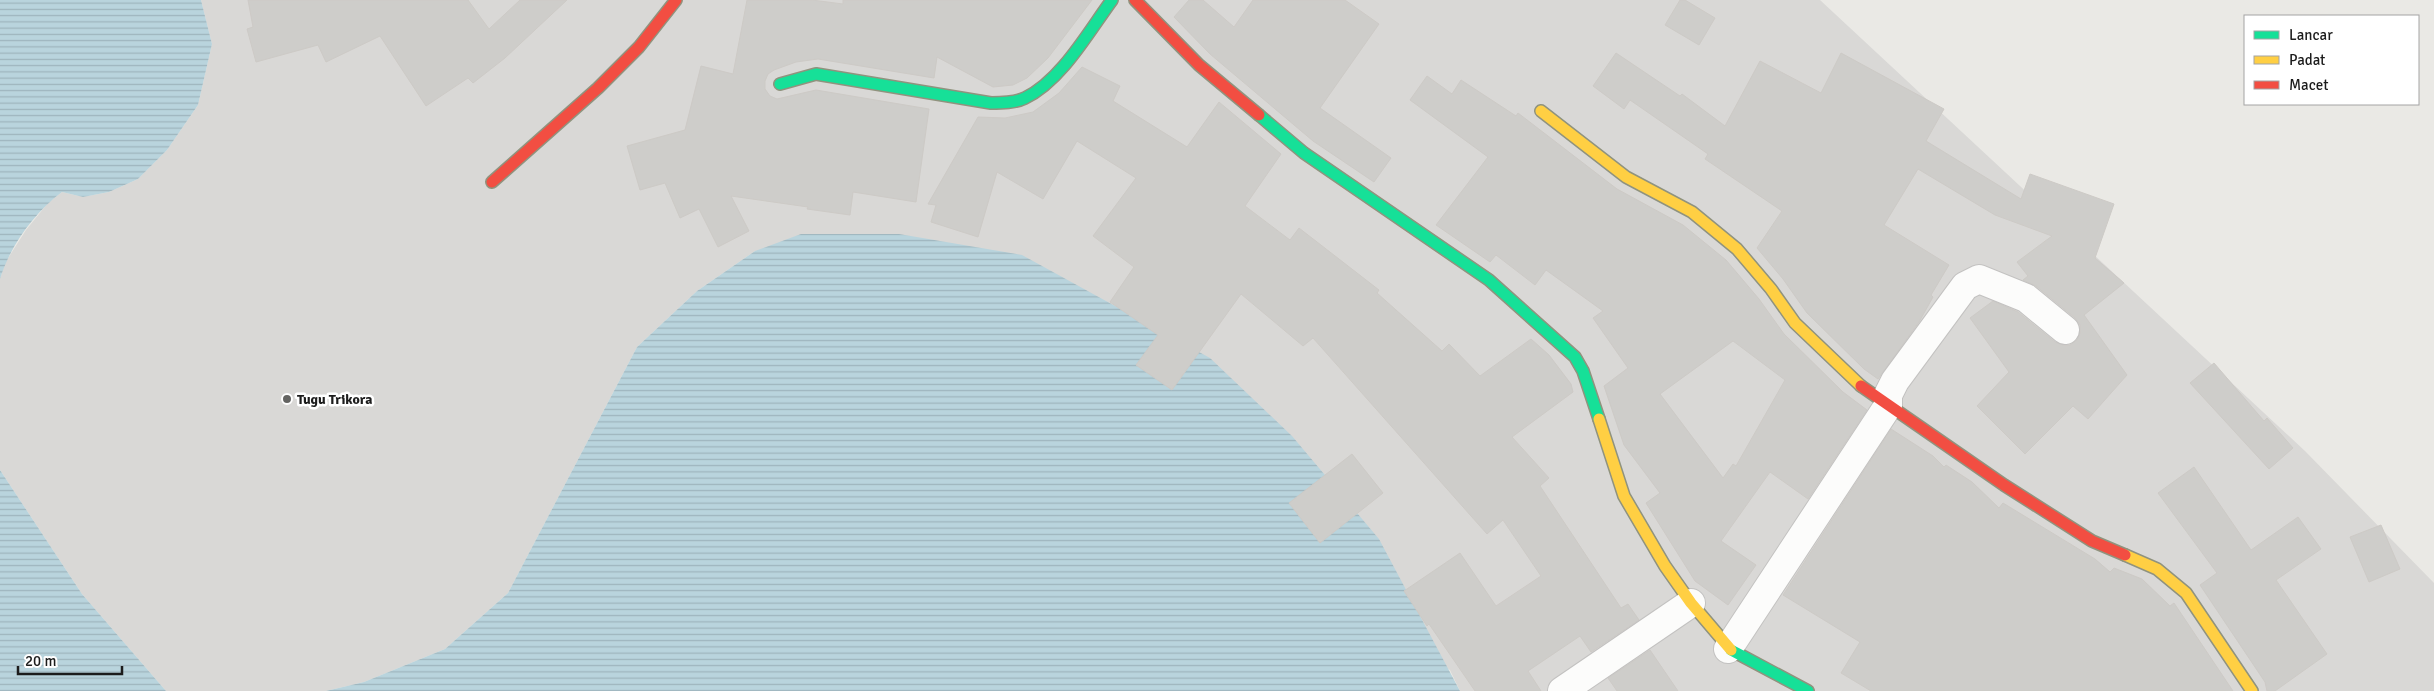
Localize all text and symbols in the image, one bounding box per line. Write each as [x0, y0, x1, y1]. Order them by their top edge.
legend [2244, 15, 2419, 105]
text: Lancar [2289, 26, 2333, 44]
text: Padat [2289, 51, 2325, 69]
text: Macet [2289, 76, 2328, 94]
place label: Tugu Trikora [297, 391, 372, 408]
marker: Tugu Trikora [281, 393, 293, 405]
scale bar [18, 644, 121, 676]
text: 20 m [25, 652, 56, 670]

